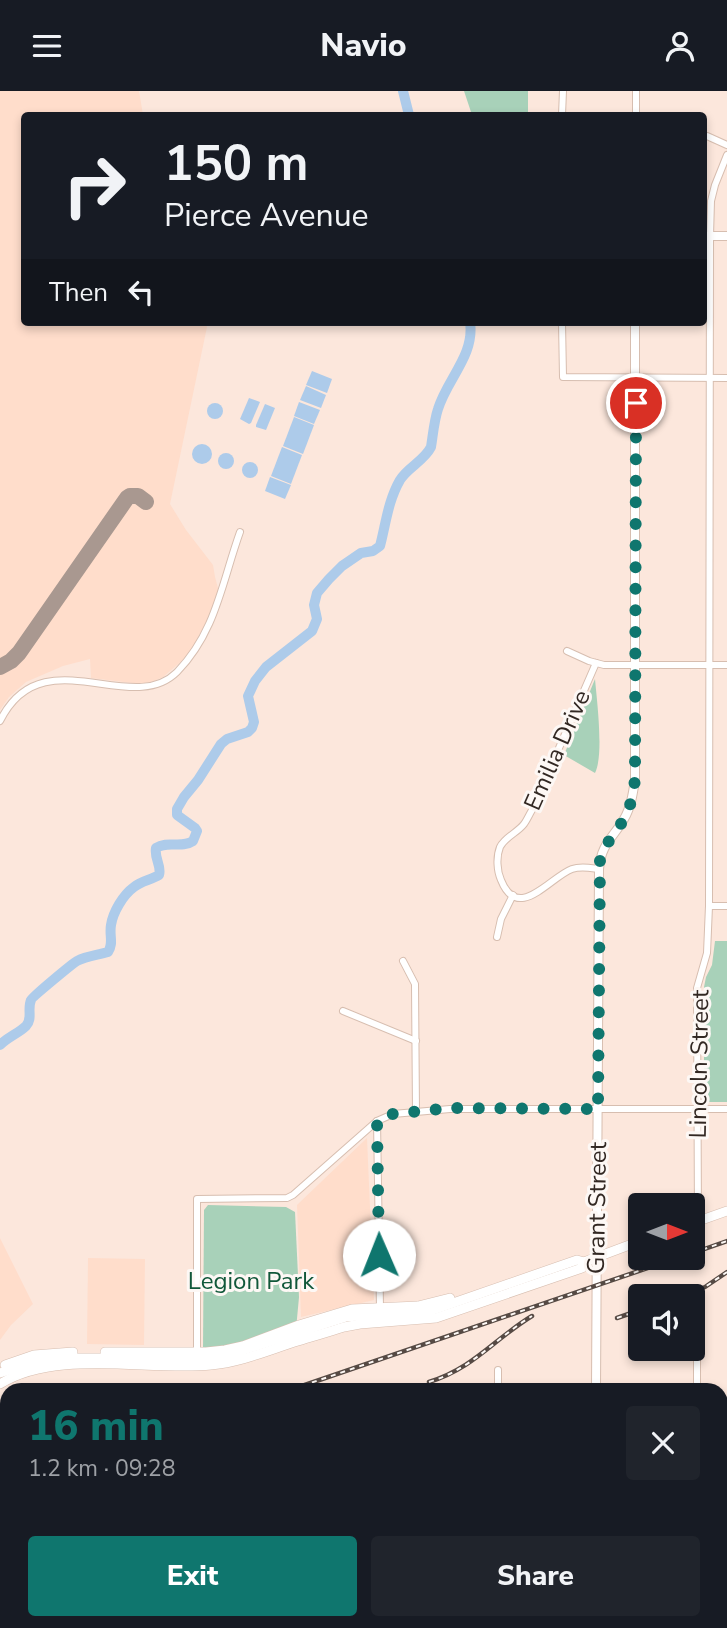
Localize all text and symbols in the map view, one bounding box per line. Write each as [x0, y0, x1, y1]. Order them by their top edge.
text: Navio [320, 24, 407, 67]
icon: menu [28, 27, 66, 65]
icon: person [661, 27, 699, 65]
text: 150 m [164, 130, 308, 197]
icon: right [49, 140, 140, 231]
text: Pierce Avenue [164, 194, 369, 237]
icon: left [122, 273, 160, 311]
text: Then [49, 275, 108, 310]
pin [606, 373, 666, 433]
icon: arrive [617, 384, 655, 422]
street label: Emilia Drive [516, 685, 598, 815]
street label: Lincoln Street [682, 989, 716, 1139]
street label: Grant Street [580, 1141, 614, 1274]
north arrow [628, 1193, 705, 1271]
map controls [628, 1193, 705, 1361]
position arrow [342, 1218, 416, 1292]
park label: Legion Park [188, 1265, 315, 1297]
button: sound [628, 1284, 705, 1361]
text: 16 min [28, 1398, 164, 1455]
button: close [626, 1406, 700, 1480]
text: 1.2 km · 09:28 [28, 1453, 175, 1484]
button: Exit [28, 1536, 357, 1616]
button: Share [371, 1536, 700, 1616]

